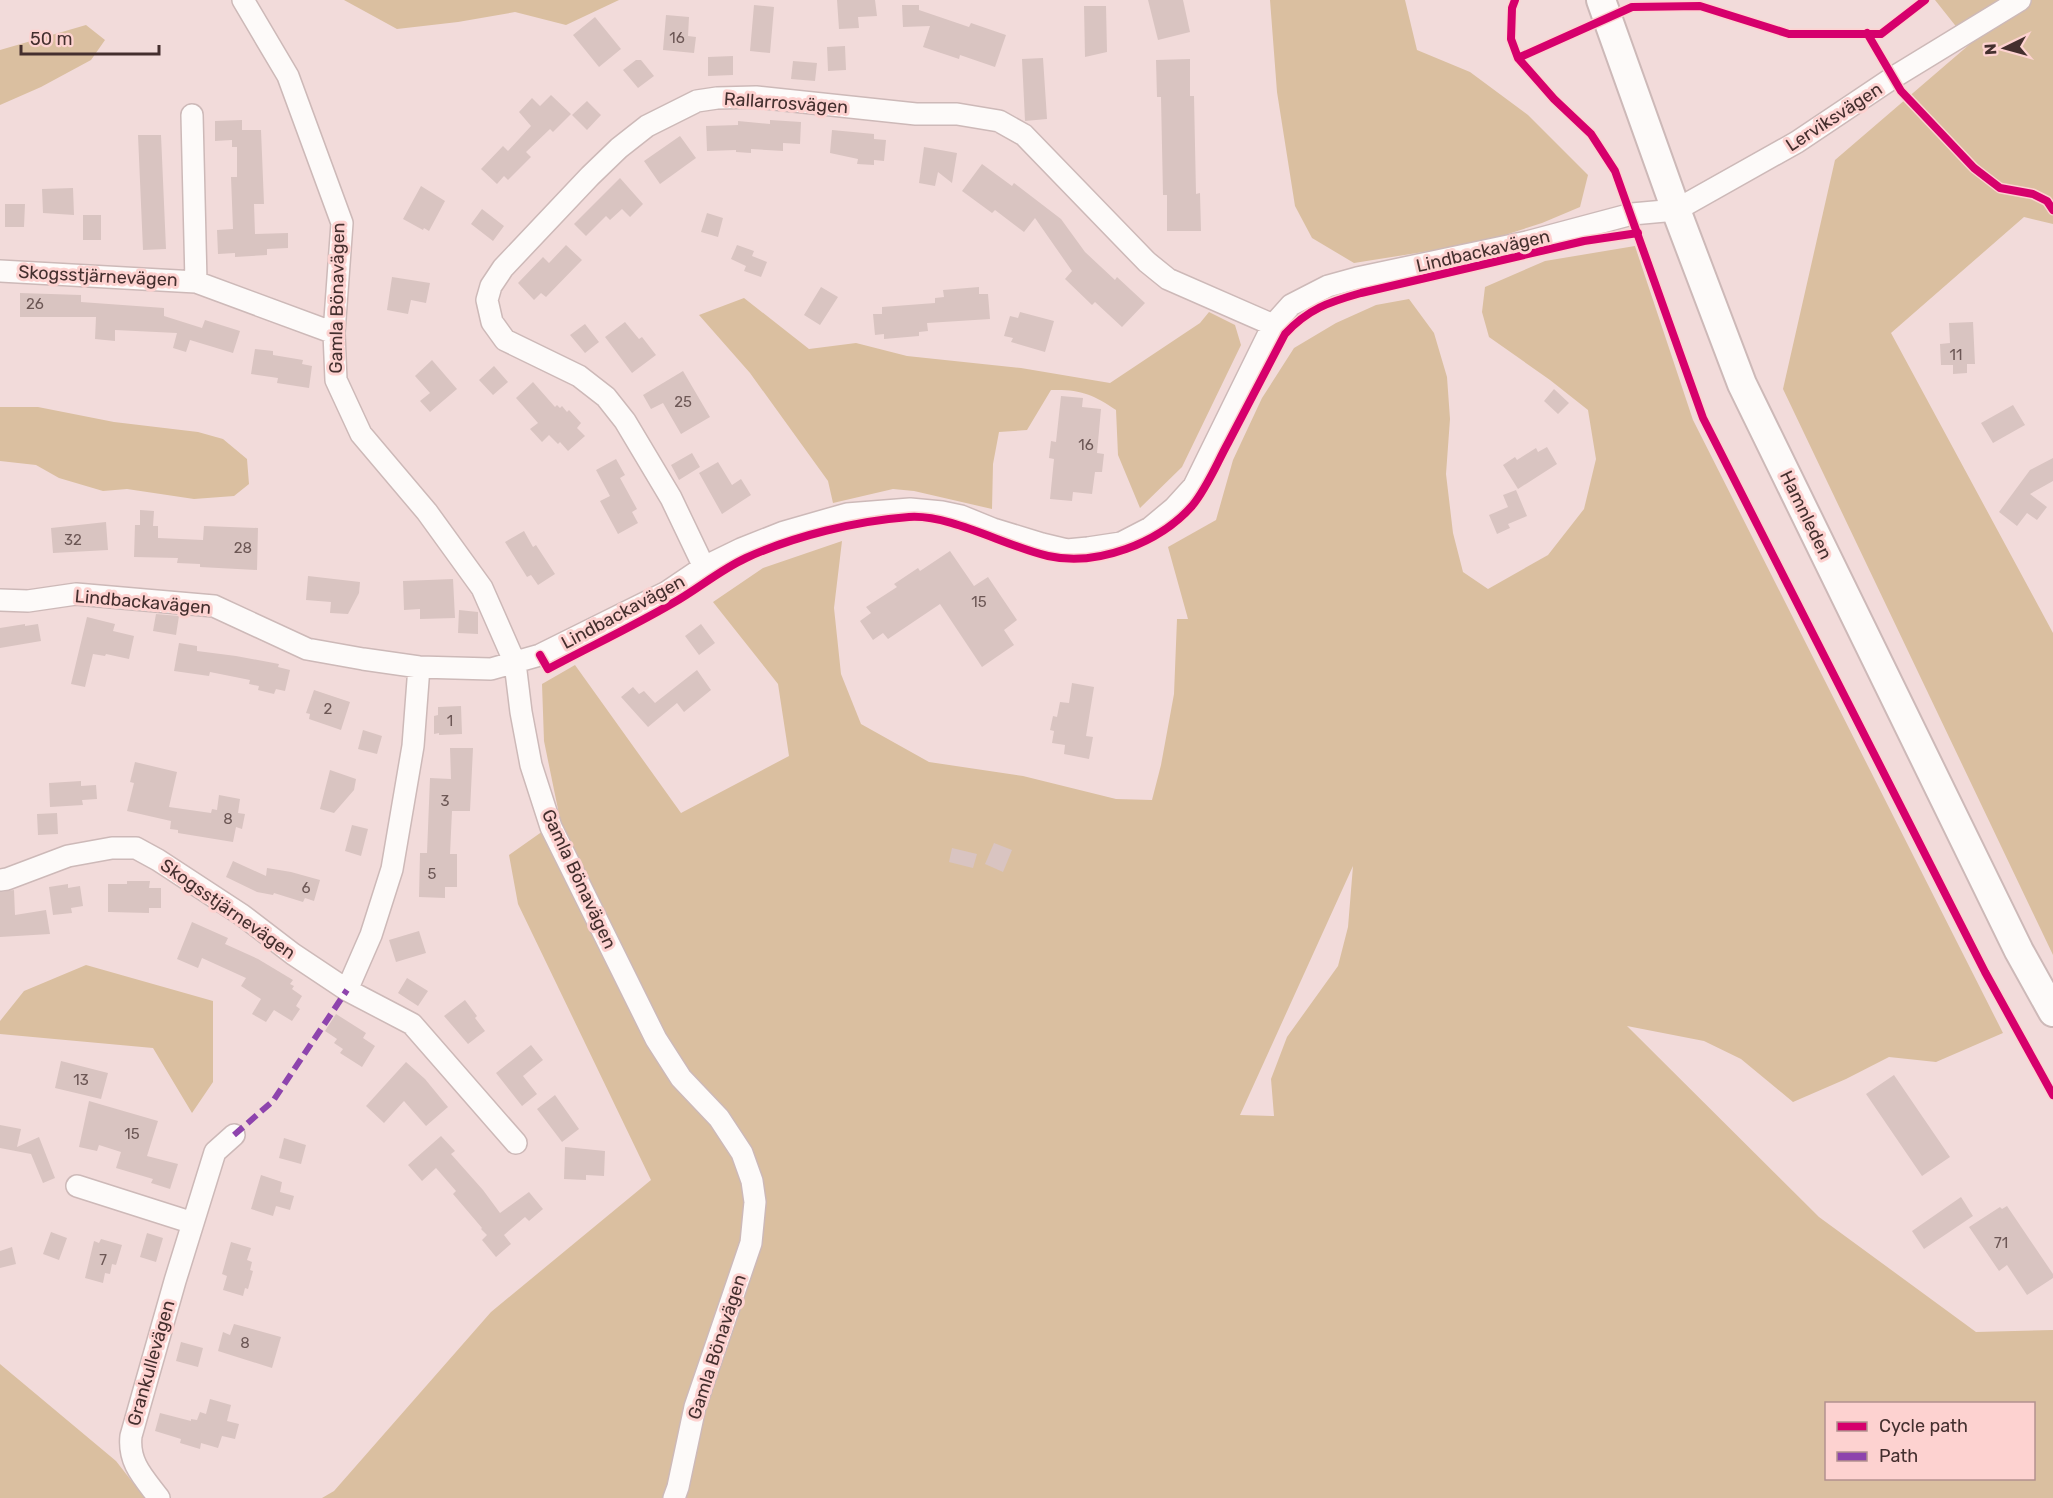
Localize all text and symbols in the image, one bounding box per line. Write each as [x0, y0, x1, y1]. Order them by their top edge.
scale bar [21, 18, 159, 56]
north arrow [1975, 18, 2035, 78]
text: 50 m [30, 28, 73, 50]
house number: 16 [669, 29, 685, 47]
text: N [1981, 43, 2001, 56]
street label: Lerviksvägen [1782, 78, 1886, 156]
street label: Rallarrosvägen [723, 88, 849, 118]
street label: Gamla Bönavägen [325, 222, 349, 374]
street label: Lindbackavägen [1414, 225, 1552, 277]
street label: Skogsstjärnevägen [18, 261, 178, 291]
house number: 26 [26, 295, 44, 313]
house number: 11 [1950, 346, 1962, 364]
house number: 25 [674, 393, 692, 411]
house number: 16 [1078, 436, 1094, 454]
street label: Hamnleden [1775, 467, 1837, 563]
house number: 32 [64, 531, 82, 549]
house number: 28 [234, 539, 252, 557]
street label: Lindbackavägen [557, 570, 689, 654]
street label: Lindbackavägen [74, 585, 212, 619]
house number: 15 [971, 593, 987, 611]
house number: 2 [324, 700, 333, 718]
house number: 1 [447, 712, 453, 730]
house number: 3 [440, 792, 450, 810]
street label: Gamla Bönavägen [537, 806, 621, 952]
house number: 8 [223, 810, 233, 828]
street label: Skogsstjärnevägen [156, 854, 300, 964]
house number: 5 [428, 865, 437, 883]
house number: 6 [301, 879, 311, 897]
house number: 13 [73, 1071, 89, 1089]
house number: 15 [124, 1125, 140, 1143]
house number: 71 [1994, 1234, 2008, 1252]
house number: 7 [99, 1251, 107, 1269]
street label: Gamla Bönavägen [683, 1272, 751, 1422]
street label: Grankullevägen [123, 1298, 179, 1428]
house number: 8 [240, 1334, 250, 1352]
legend [1825, 1402, 2035, 1480]
text: Cycle path [1879, 1415, 1968, 1437]
text: Path [1879, 1445, 1918, 1467]

